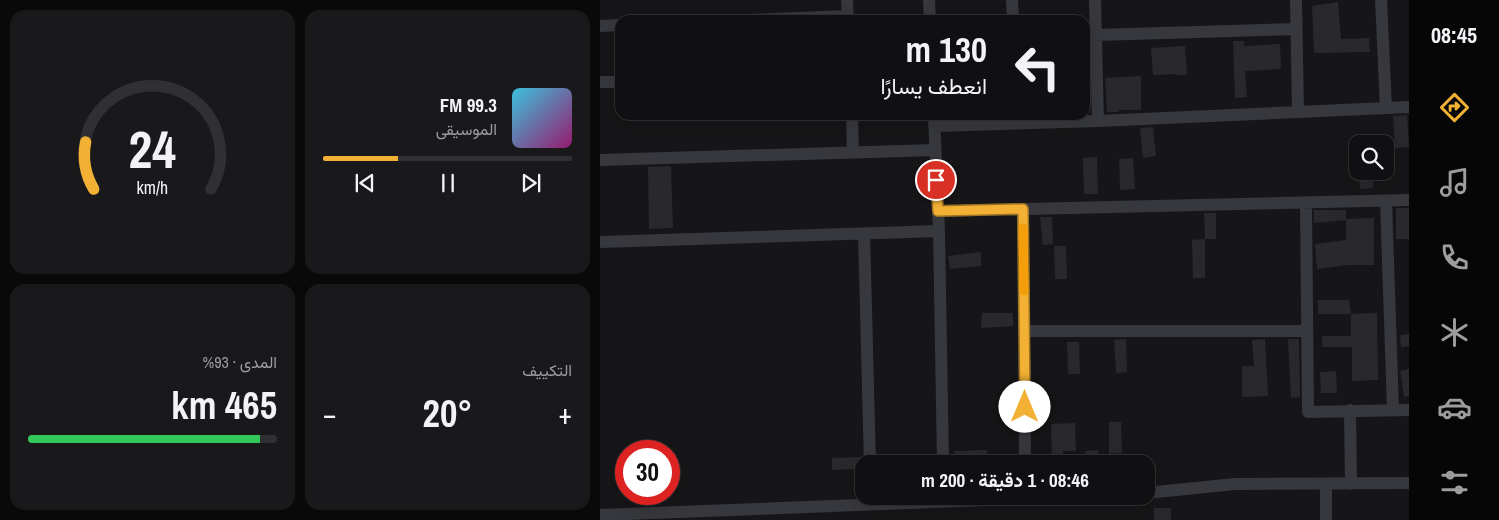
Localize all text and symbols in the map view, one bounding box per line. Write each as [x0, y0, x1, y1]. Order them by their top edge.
text: 08:45 [1431, 20, 1477, 50]
text: 130 m [906, 26, 987, 73]
icon: left [1005, 35, 1070, 100]
text: انعطف يسارًا [880, 71, 987, 101]
icon: directions [1437, 90, 1472, 125]
text: 99.3 FM [440, 92, 497, 118]
text: 24 [129, 114, 176, 184]
text: الموسيقى [436, 118, 497, 140]
map controls [1349, 135, 1394, 180]
button: search [1349, 135, 1394, 180]
pin [915, 159, 957, 201]
icon: music [1437, 165, 1472, 200]
icon: arrive [922, 166, 950, 194]
icon: previous [351, 169, 379, 197]
icon: pause [434, 169, 462, 197]
icon: next [517, 169, 545, 197]
text: km/h [137, 176, 168, 200]
icon: phone [1437, 240, 1472, 275]
icon: climate [1437, 315, 1472, 350]
text: المدى · 93% [203, 351, 277, 373]
text: التكييف [522, 359, 572, 381]
text: 465 km [171, 380, 277, 431]
position arrow [998, 380, 1050, 432]
text: 20° [423, 388, 472, 439]
icon: car [1437, 390, 1472, 425]
text: − [323, 395, 336, 433]
text: + [559, 395, 572, 433]
speed limit sign: 30 [615, 440, 680, 505]
icon: filters [1437, 465, 1472, 500]
text: 08:46 · 1 دقيقة · 200 m [921, 467, 1089, 493]

